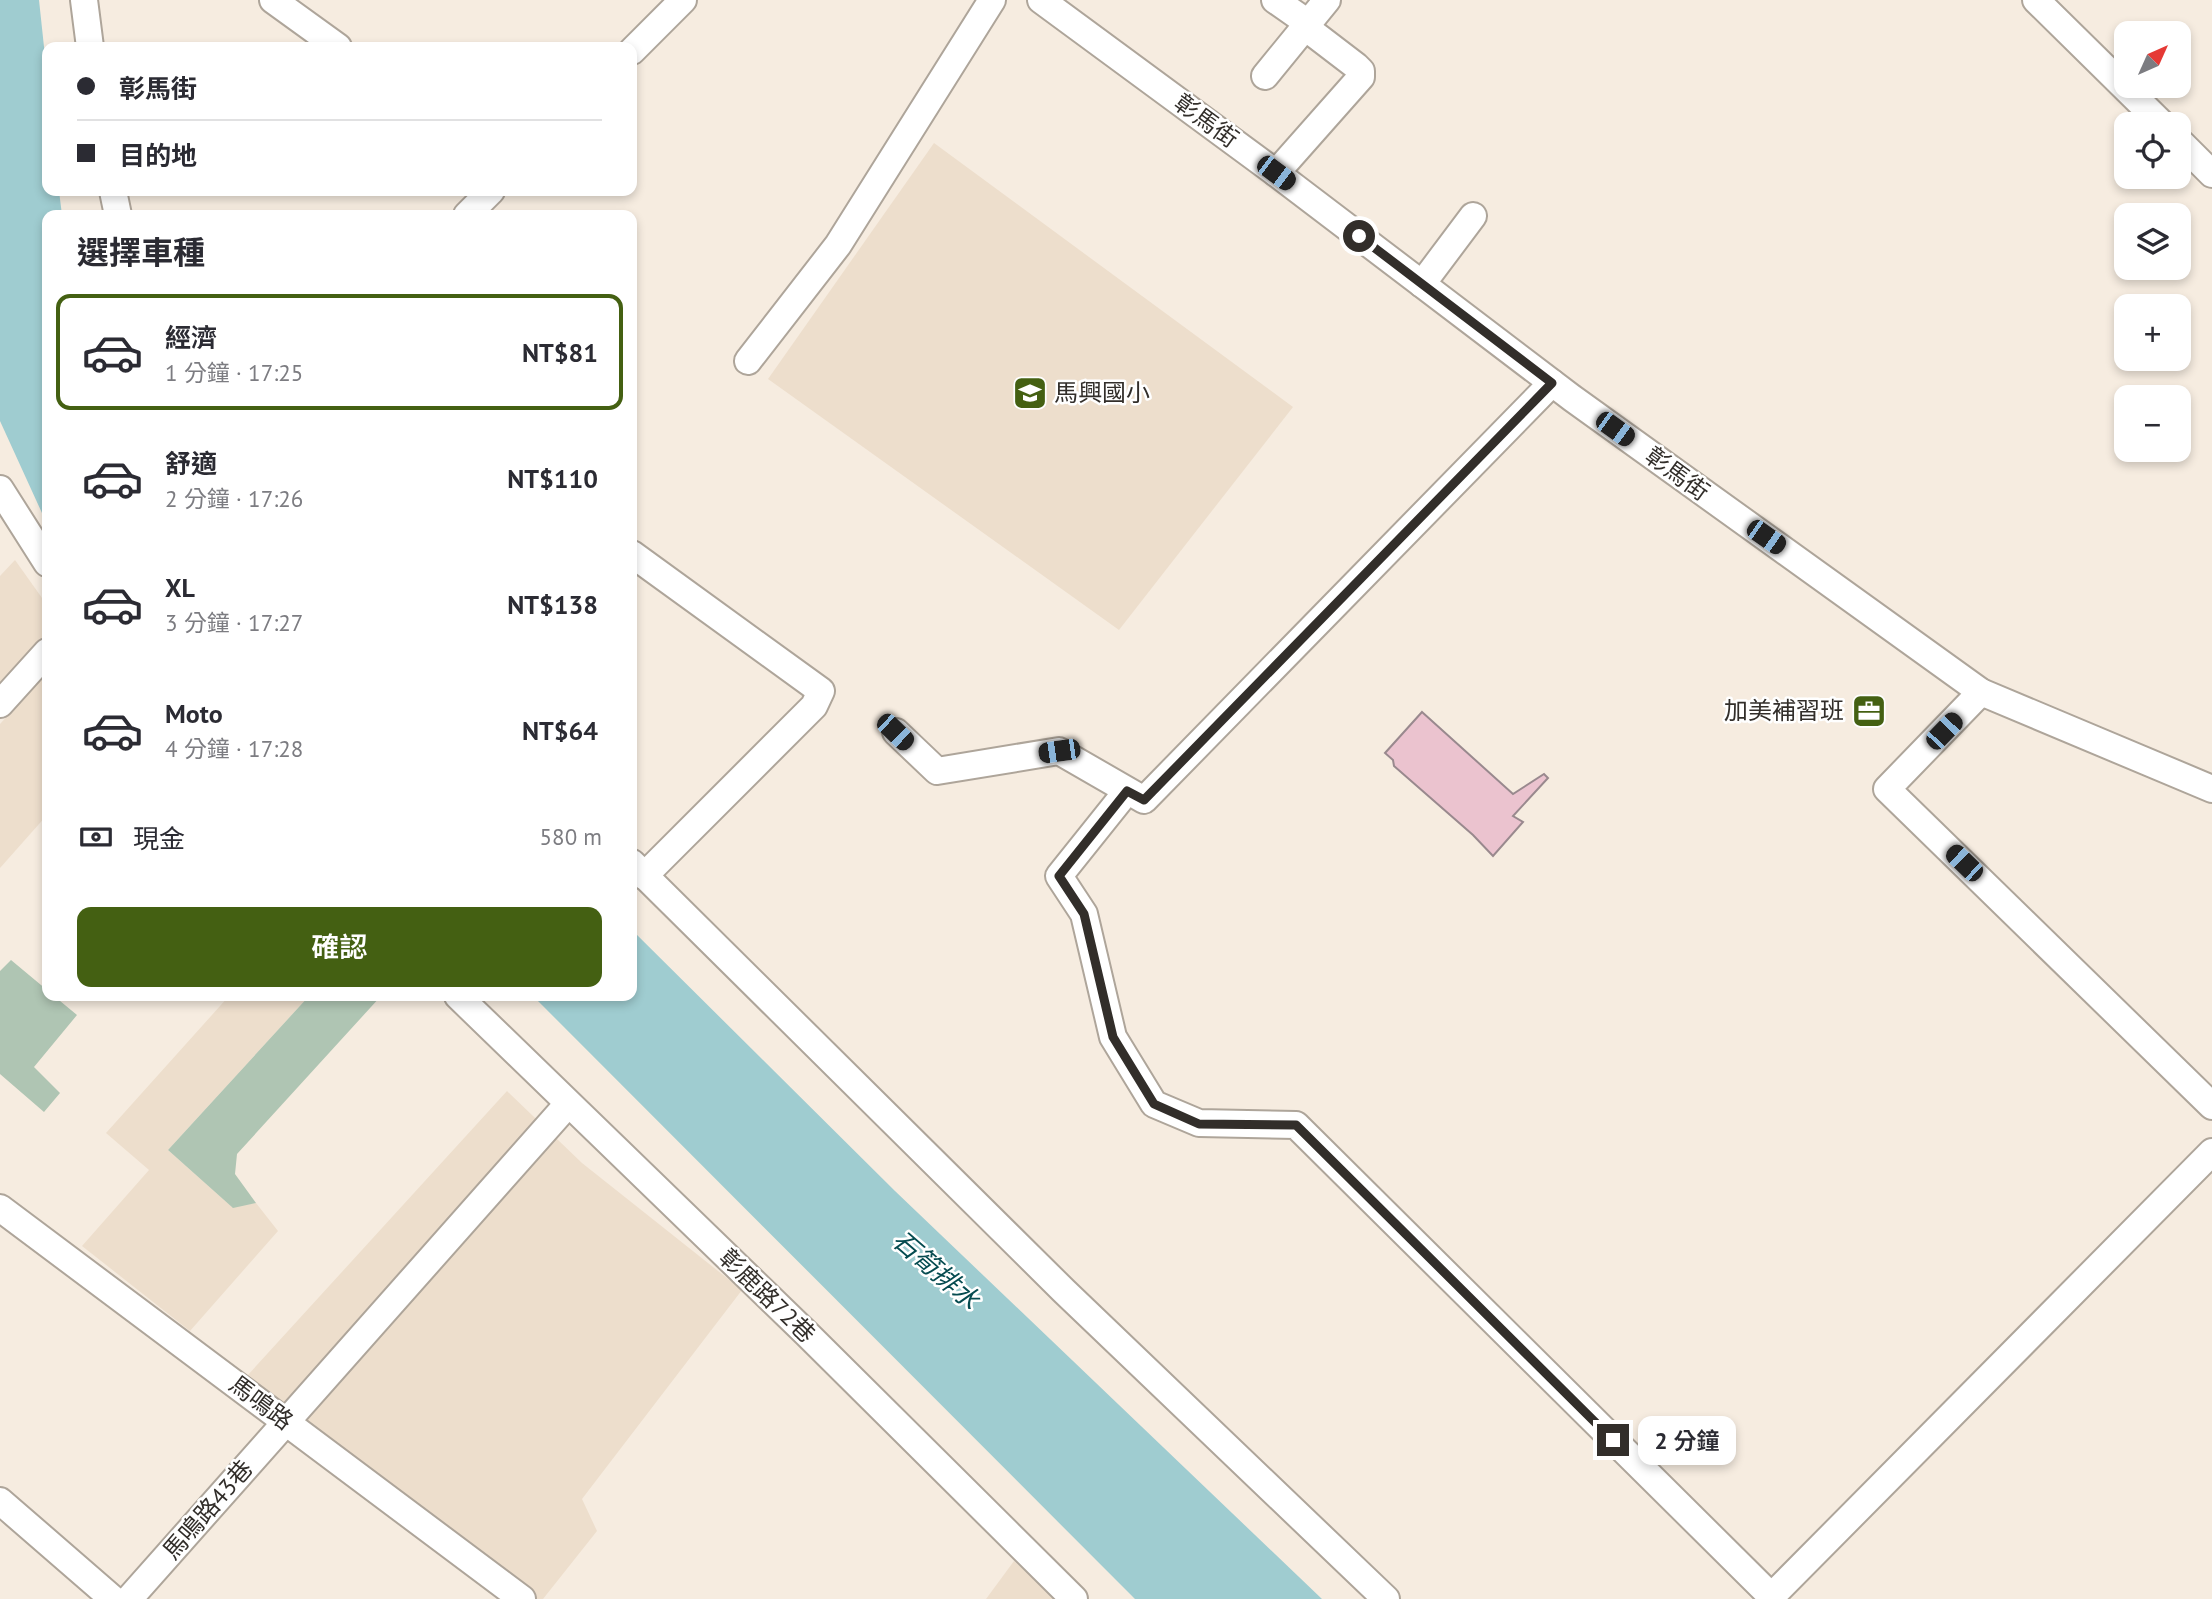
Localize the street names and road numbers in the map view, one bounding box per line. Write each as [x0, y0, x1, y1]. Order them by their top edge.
street label: 彰馬街 [1168, 87, 1245, 154]
street label: 彰馬街 [1639, 440, 1716, 507]
street label: 彰鹿路72巷 [713, 1242, 822, 1349]
street label: 馬鳴路 [223, 1369, 299, 1437]
street label: 馬鳴路43巷 [156, 1453, 259, 1566]

